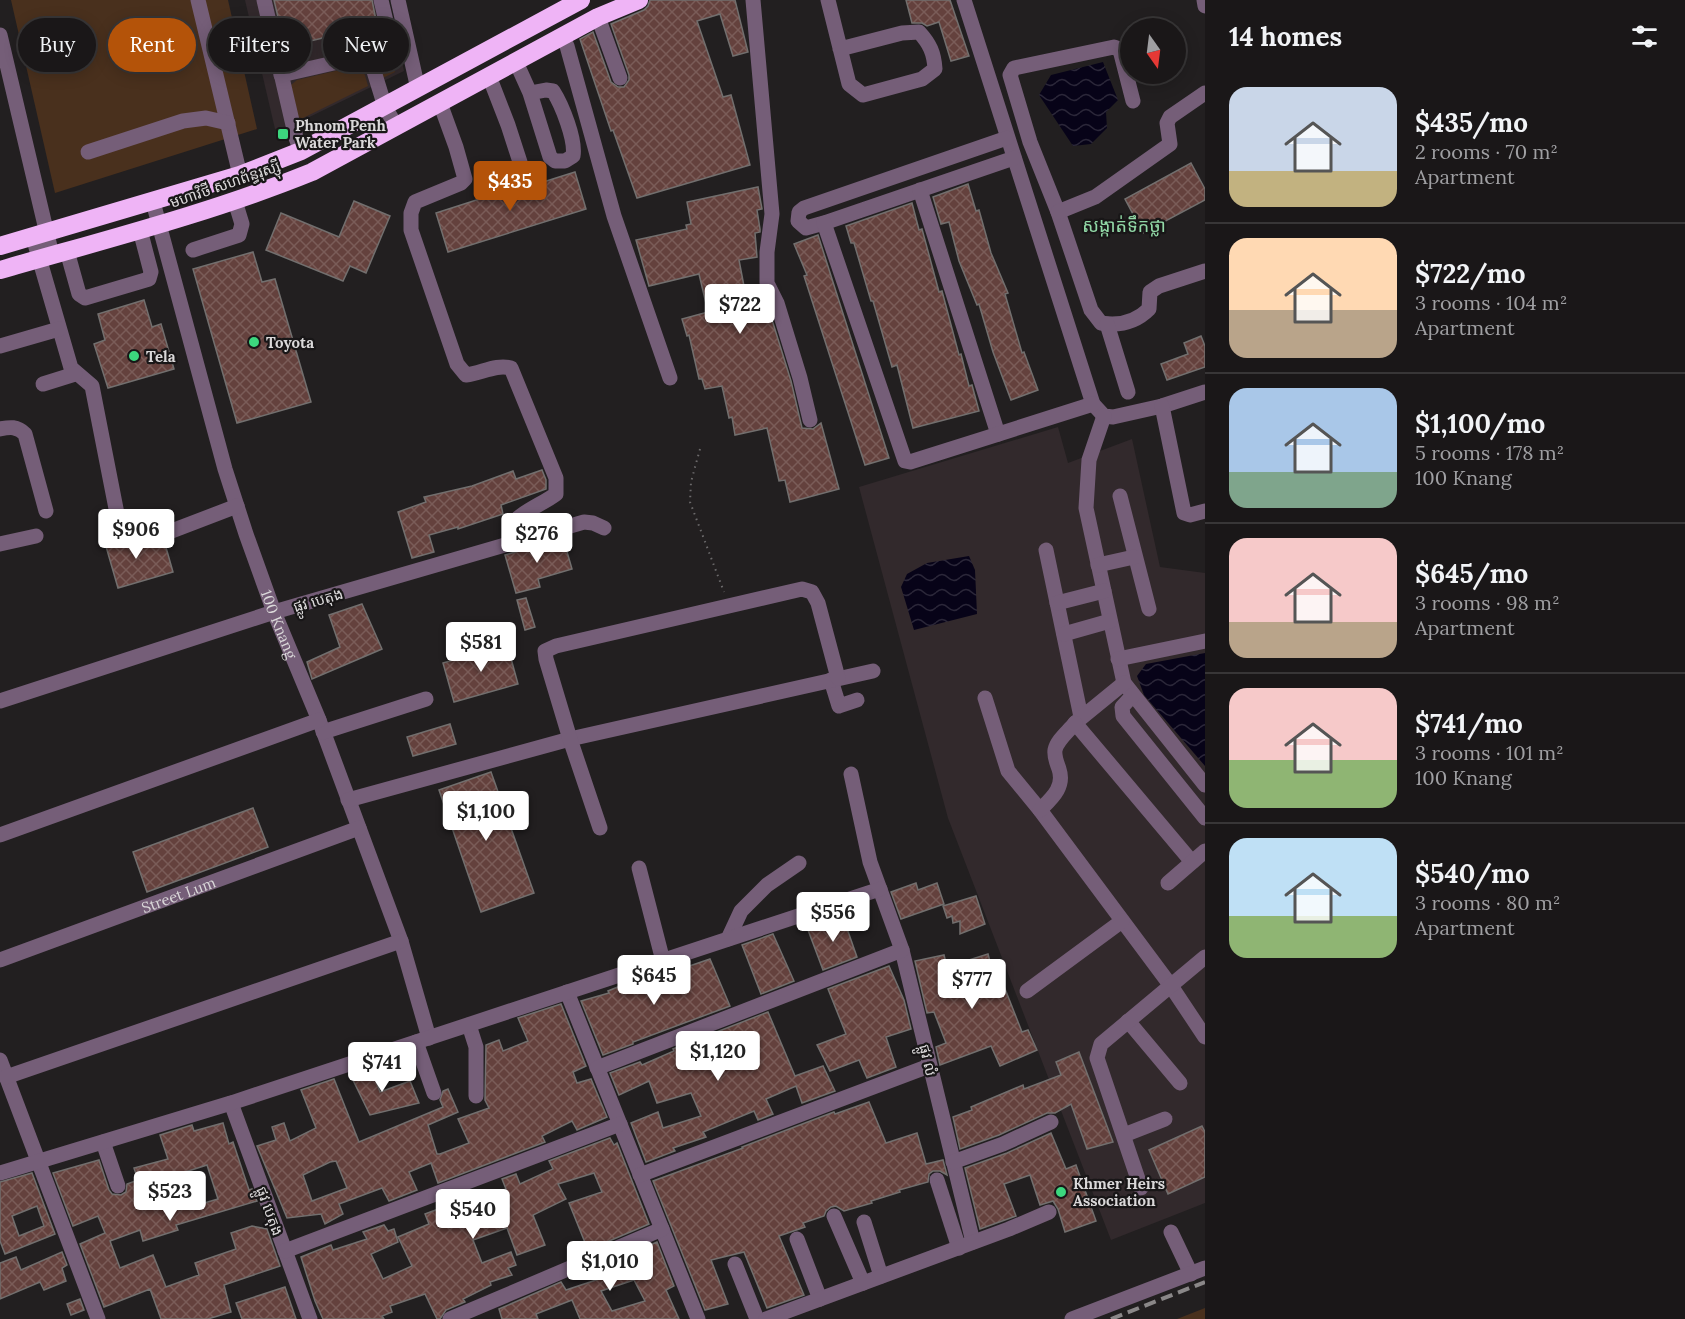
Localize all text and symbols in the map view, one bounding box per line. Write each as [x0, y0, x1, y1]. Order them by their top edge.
chip: Buy [18, 18, 96, 72]
chip: Rent [108, 18, 196, 72]
chip: Filters [208, 18, 311, 72]
chip: New [323, 18, 409, 72]
north arrow [1120, 18, 1186, 84]
map controls [1120, 18, 1186, 84]
text: 14 homes [1229, 20, 1342, 53]
icon: filters [1628, 20, 1661, 53]
text: $435/mo [1415, 106, 1528, 139]
icon: home [1277, 111, 1349, 183]
place label: Phnom Penh Water Park [295, 116, 387, 152]
marker: Phnom Penh Water Park [276, 127, 290, 141]
text: 2 rooms · 70 m² [1415, 139, 1558, 164]
street label: មហាវិថី សហព័ន្ធរុស្ស៊ី [167, 156, 284, 216]
pin: $435 [474, 161, 546, 212]
text: Apartment [1415, 164, 1515, 189]
text: $435 [488, 168, 532, 193]
district label: សង្កាត់ទឹកថ្លា [1082, 214, 1166, 237]
text: $722/mo [1415, 257, 1525, 290]
icon: home [1277, 262, 1349, 334]
pin: $722 [704, 284, 776, 335]
text: 3 rooms · 104 m² [1415, 290, 1567, 315]
text: $722 [719, 291, 761, 316]
text: Apartment [1415, 315, 1515, 340]
place label: Toyota [266, 333, 314, 352]
marker: Toyota [247, 335, 261, 349]
place label: Tela [146, 347, 176, 366]
marker: Tela [127, 349, 141, 363]
text: $1,100/mo [1415, 407, 1545, 440]
icon: home [1277, 412, 1349, 484]
text: 5 rooms · 178 m² [1415, 440, 1564, 465]
text: 100 Knang [1415, 465, 1512, 490]
pin: $906 [100, 509, 172, 560]
pin: $276 [501, 513, 573, 564]
text: $906 [112, 516, 160, 541]
text: $276 [515, 520, 559, 545]
text: $645/mo [1415, 557, 1528, 590]
icon: home [1277, 562, 1349, 634]
street label: ផ្លូវ បេតុង [291, 584, 346, 620]
street label: 100 Knang [257, 587, 302, 662]
text: 3 rooms · 98 m² [1415, 590, 1560, 615]
text: Apartment [1415, 615, 1515, 640]
pin: $581 [445, 622, 517, 673]
text: $581 [460, 629, 502, 654]
text: $741/mo [1415, 707, 1523, 740]
icon: home [1277, 712, 1349, 784]
text: 3 rooms · 101 m² [1415, 740, 1564, 765]
text: 100 Knang [1415, 765, 1512, 790]
pin: $1,100 [437, 791, 535, 842]
text: $1,100 [457, 798, 515, 823]
text: $540/mo [1415, 857, 1530, 890]
icon: home [1277, 862, 1349, 934]
street label: Street Lum [139, 872, 218, 917]
text: 3 rooms · 80 m² [1415, 890, 1560, 915]
pin: $556 [797, 892, 869, 943]
text: $556 [811, 899, 855, 924]
text: Apartment [1415, 915, 1515, 940]
pin: $645 [618, 955, 690, 1006]
pin: $777 [936, 959, 1008, 1010]
text: $645 [632, 962, 677, 987]
text: $777 [952, 966, 992, 991]
pin: $1,120 [669, 1031, 767, 1082]
text: $1,120 [690, 1038, 746, 1063]
pin: $741 [346, 1042, 418, 1093]
street label: ផ្លូវ លំ [911, 1042, 941, 1079]
text: $741 [362, 1049, 402, 1074]
pin: $523 [134, 1171, 206, 1222]
place label: Khmer Heirs Association [1073, 1174, 1165, 1210]
text: $523 [148, 1178, 192, 1203]
street label: ផ្លូវ បេតុង [248, 1184, 288, 1240]
marker: Khmer Heirs Association [1054, 1185, 1068, 1199]
pin: $540 [437, 1189, 509, 1240]
text: $540 [450, 1196, 496, 1221]
pin: $1,010 [561, 1241, 659, 1292]
text: $1,010 [581, 1248, 639, 1273]

